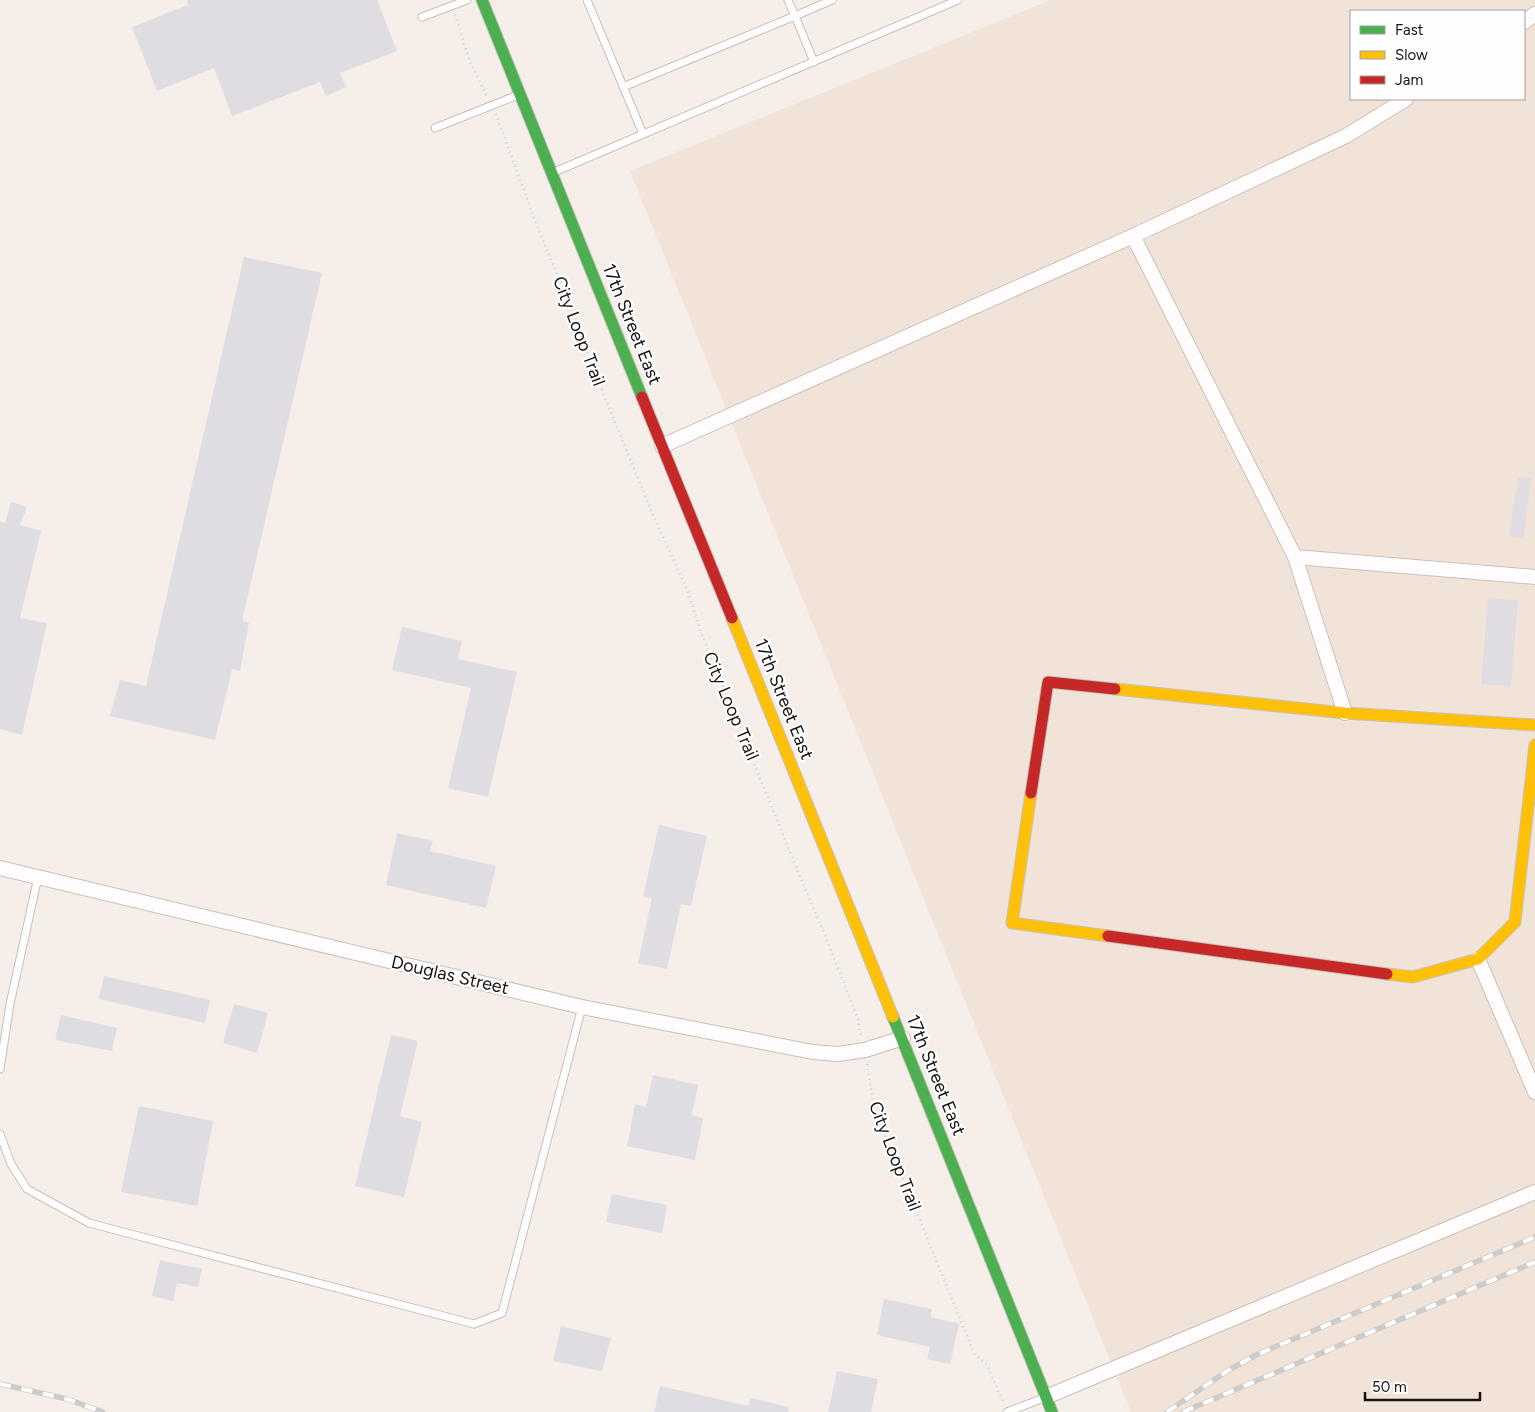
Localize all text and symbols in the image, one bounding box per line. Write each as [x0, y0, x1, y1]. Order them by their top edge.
legend [1350, 10, 1525, 100]
text: Fast [1395, 21, 1424, 39]
text: Slow [1395, 46, 1428, 64]
text: Jam [1395, 71, 1423, 89]
street label: 17th Street East [598, 260, 666, 388]
street label: City Loop Trail [548, 273, 610, 389]
street label: 17th Street East [750, 635, 818, 763]
street label: City Loop Trail [698, 648, 764, 764]
street label: Douglas Street [389, 951, 511, 999]
street label: 17th Street East [902, 1011, 970, 1139]
street label: City Loop Trail [864, 1098, 926, 1214]
scale bar [1365, 1370, 1480, 1402]
text: 50 m [1372, 1378, 1407, 1396]

